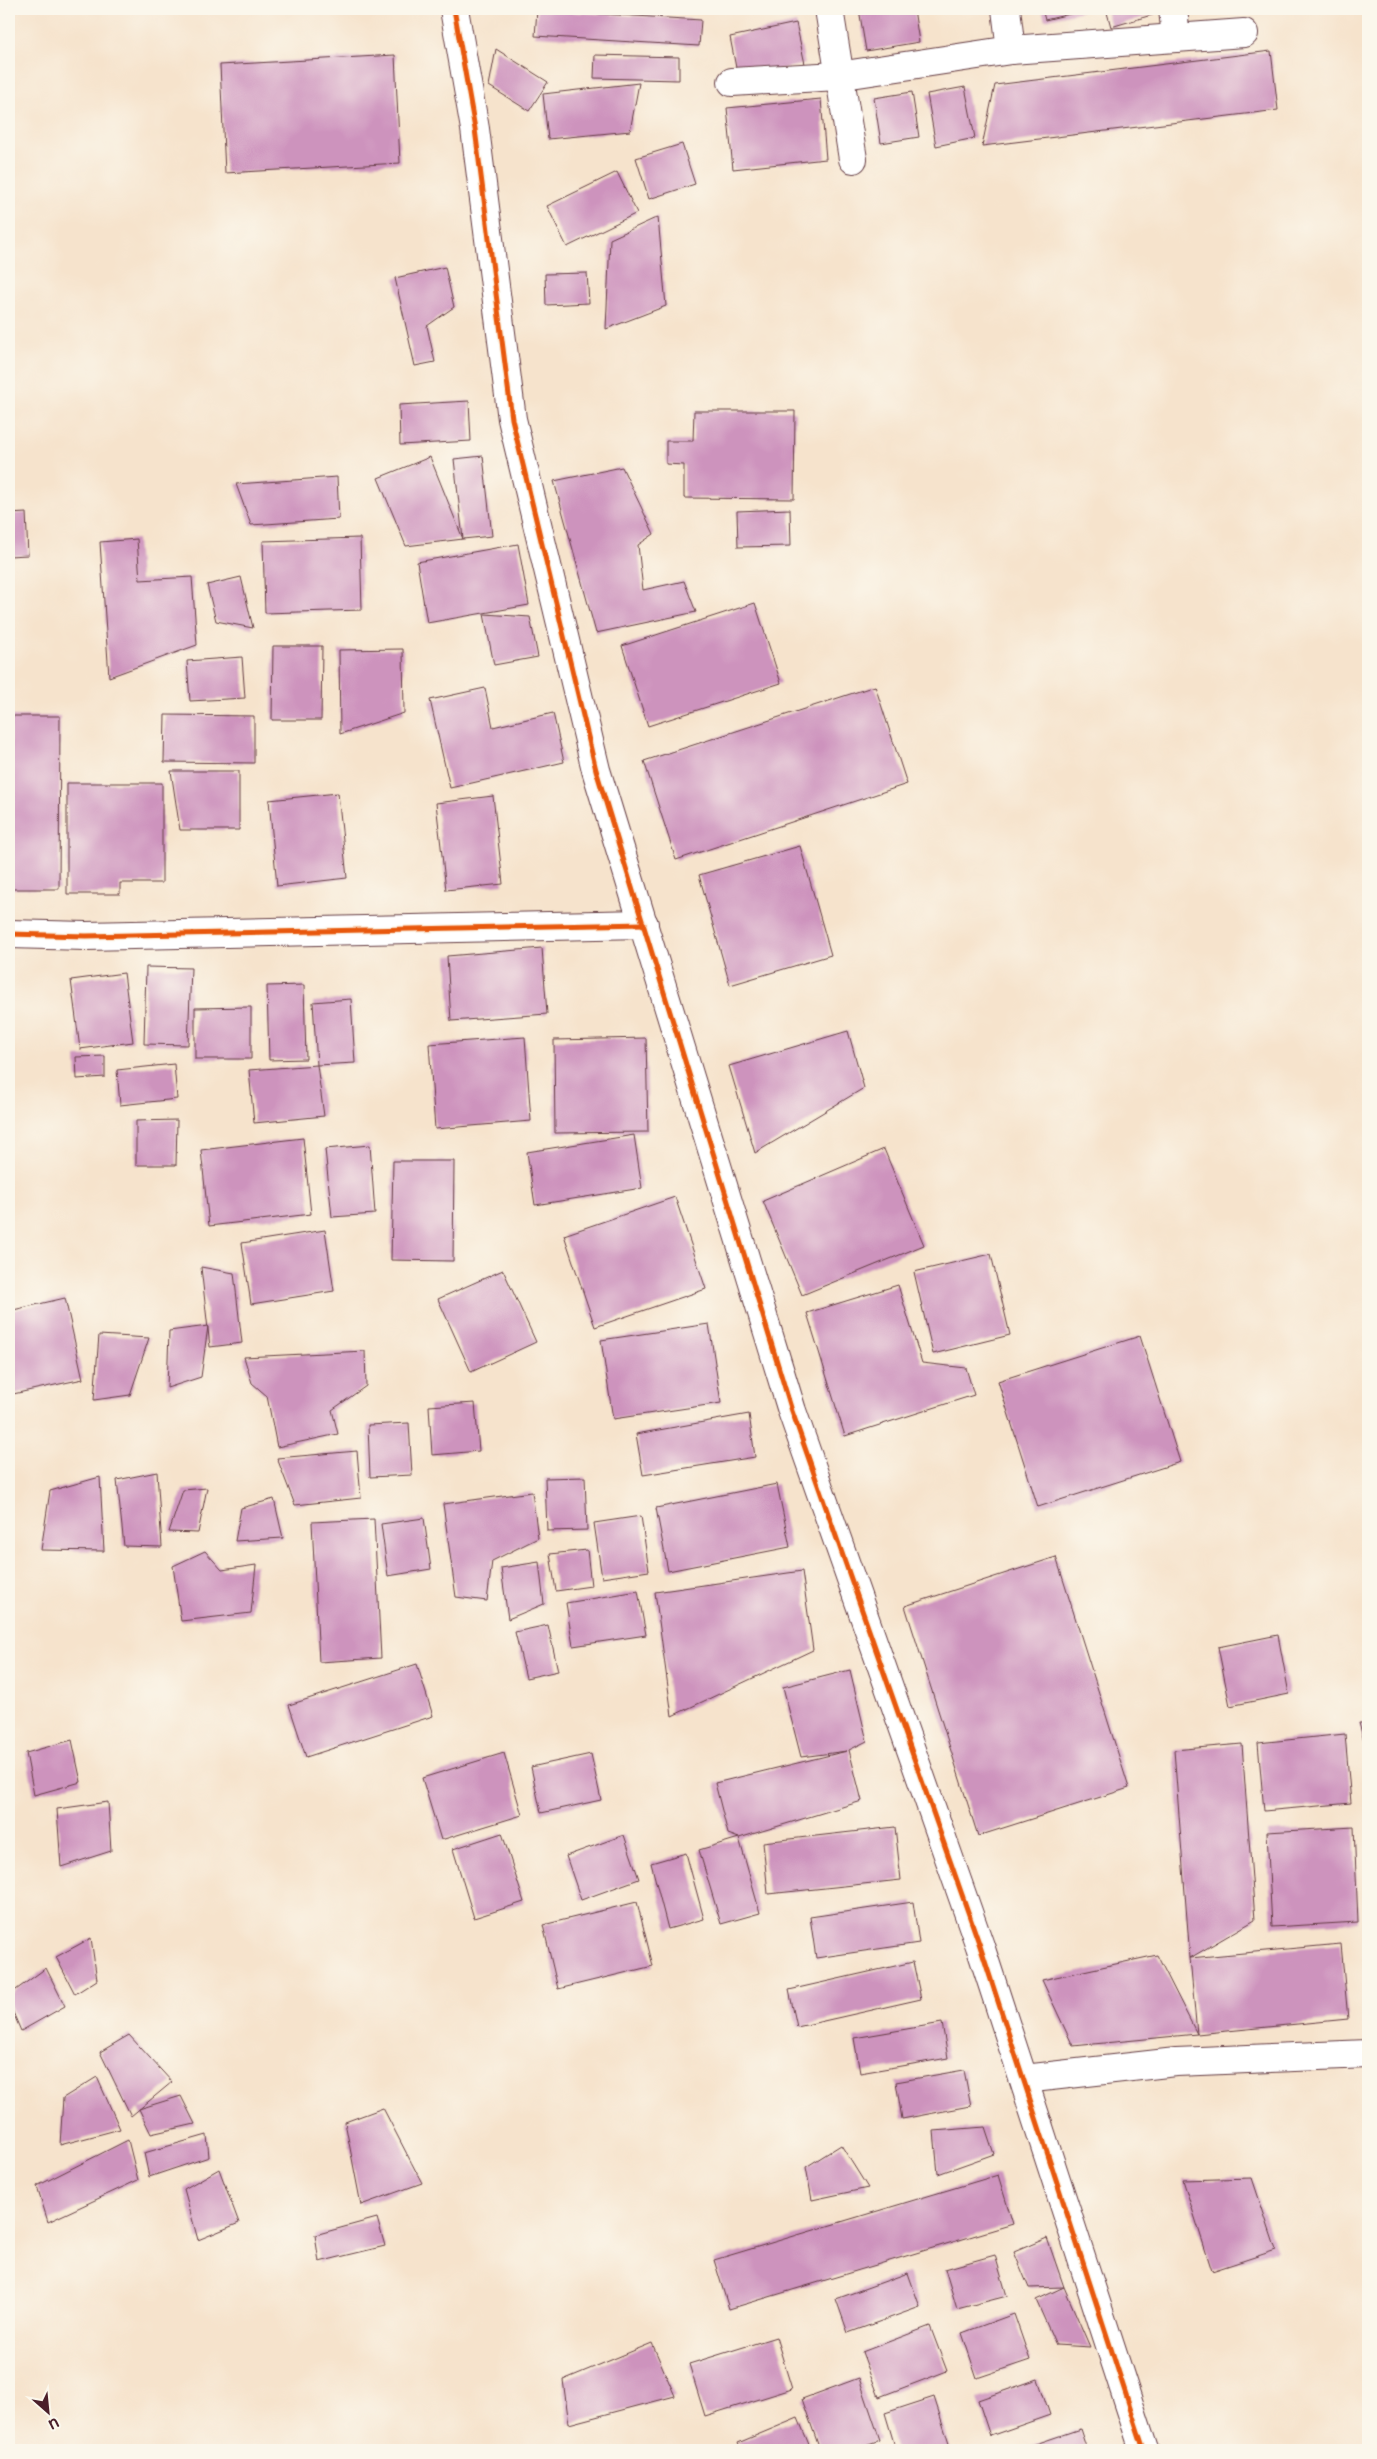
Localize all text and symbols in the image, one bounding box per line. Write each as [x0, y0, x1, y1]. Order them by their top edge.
north arrow [22, 2386, 72, 2436]
text: U [45, 2413, 63, 2435]

